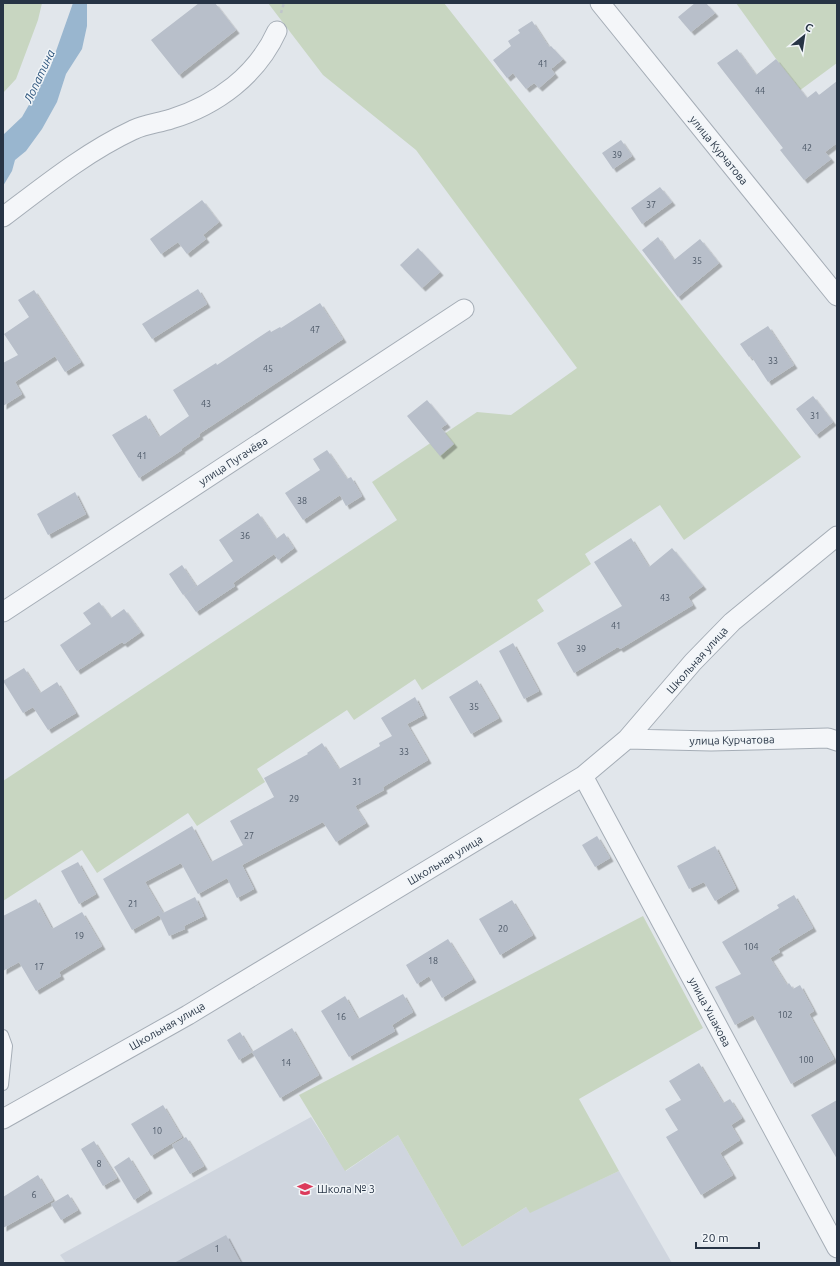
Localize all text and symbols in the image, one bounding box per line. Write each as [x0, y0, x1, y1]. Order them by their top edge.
north arrow [784, 16, 824, 56]
text: С [803, 20, 815, 34]
water label: Лопатина [21, 47, 57, 105]
house number: 41 [538, 59, 548, 69]
house number: 44 [755, 86, 765, 96]
street label: улица Курчатова [688, 113, 750, 187]
house number: 42 [802, 143, 812, 153]
house number: 39 [612, 150, 622, 160]
house number: 37 [646, 200, 656, 210]
house number: 35 [692, 256, 702, 266]
house number: 47 [310, 325, 320, 335]
house number: 33 [768, 356, 778, 366]
house number: 45 [263, 364, 273, 374]
house number: 43 [201, 399, 211, 409]
house number: 31 [810, 411, 820, 421]
street label: улица Пугачёва [197, 434, 269, 488]
house number: 41 [137, 451, 147, 461]
house number: 38 [297, 496, 307, 506]
house number: 36 [240, 531, 250, 541]
house number: 43 [660, 593, 670, 603]
house number: 41 [611, 621, 621, 631]
street label: Школьная улица [664, 624, 730, 696]
house number: 39 [576, 644, 586, 654]
house number: 35 [469, 702, 479, 712]
street label: улица Курчатова [689, 733, 775, 747]
house number: 33 [399, 747, 409, 757]
house number: 31 [352, 777, 362, 787]
house number: 29 [289, 794, 299, 804]
house number: 27 [244, 831, 254, 841]
street label: Школьная улица [405, 833, 485, 887]
house number: 21 [128, 899, 138, 909]
house number: 20 [498, 924, 508, 934]
house number: 19 [74, 931, 84, 941]
house number: 104 [743, 942, 759, 952]
house number: 18 [428, 956, 438, 966]
house number: 17 [34, 962, 44, 972]
street label: улица Ушакова [687, 975, 733, 1049]
street label: Школьная улица [127, 999, 207, 1053]
house number: 102 [777, 1010, 793, 1020]
house number: 16 [336, 1012, 346, 1022]
house number: 100 [798, 1055, 814, 1065]
house number: 14 [281, 1058, 291, 1068]
house number: 10 [152, 1126, 162, 1136]
house number: 8 [96, 1159, 102, 1169]
school or university icon: Школа № 3 [296, 1180, 314, 1198]
place label: Школа № 3 [317, 1183, 375, 1195]
house number: 6 [31, 1190, 37, 1200]
scale bar [696, 1224, 759, 1250]
text: 20 m [702, 1231, 729, 1244]
house number: 1 [214, 1244, 220, 1254]

